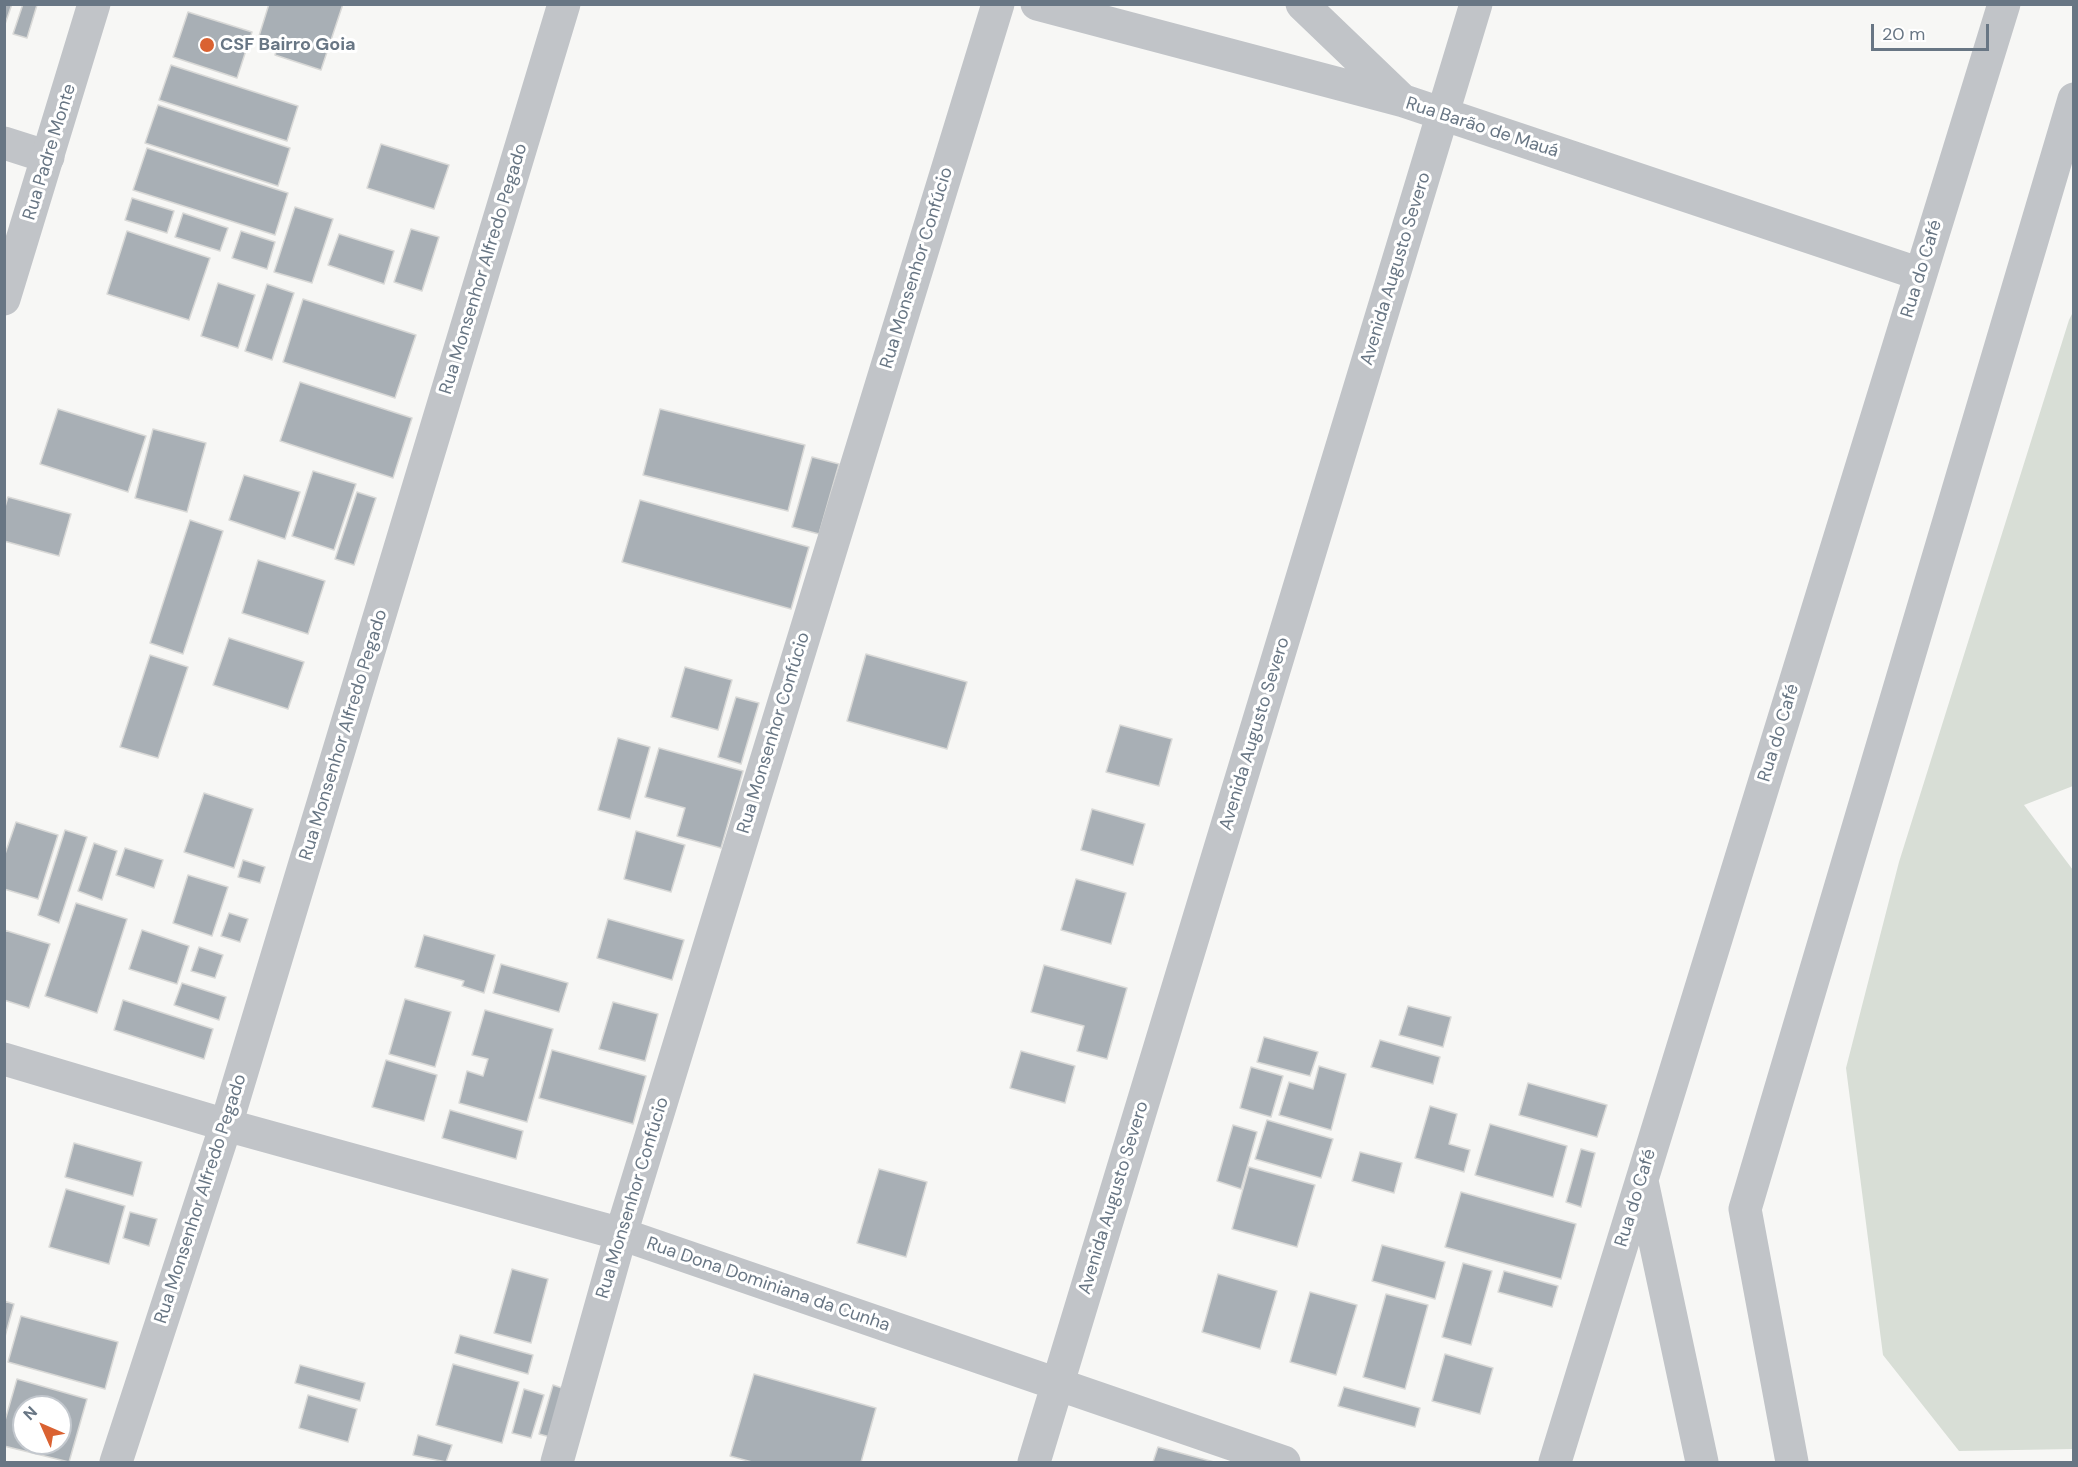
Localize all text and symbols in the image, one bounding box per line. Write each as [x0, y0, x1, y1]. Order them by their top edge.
scale bar [1874, 12, 1992, 50]
text: 20 m [1882, 22, 1925, 46]
place label: CSF Bairro Goia [220, 34, 356, 56]
marker: CSF Bairro Goia [198, 36, 216, 54]
street label: Rua Padre Monte [19, 81, 81, 223]
street label: Rua Barão de Mauá [1403, 93, 1561, 163]
street label: Rua Monsenhor Alfredo Pegado [436, 141, 532, 397]
street label: Rua Monsenhor Confúcio [876, 165, 958, 371]
street label: Avenida Augusto Severo [1356, 170, 1436, 368]
street label: Rua do Café [1897, 218, 1947, 320]
street label: Rua Monsenhor Alfredo Pegado [296, 607, 392, 863]
street label: Rua Monsenhor Confúcio [733, 630, 815, 836]
street label: Avenida Augusto Severo [1215, 635, 1295, 833]
street label: Rua do Café [1754, 682, 1804, 784]
street label: Rua Monsenhor Alfredo Pegado [150, 1072, 252, 1326]
street label: Rua Monsenhor Confúcio [592, 1095, 674, 1301]
street label: Avenida Augusto Severo [1074, 1099, 1154, 1297]
street label: Rua do Café [1611, 1147, 1661, 1249]
street label: Rua Dona Dominiana da Cunha [644, 1233, 892, 1337]
north arrow [12, 1395, 72, 1455]
text: N [19, 1402, 42, 1425]

